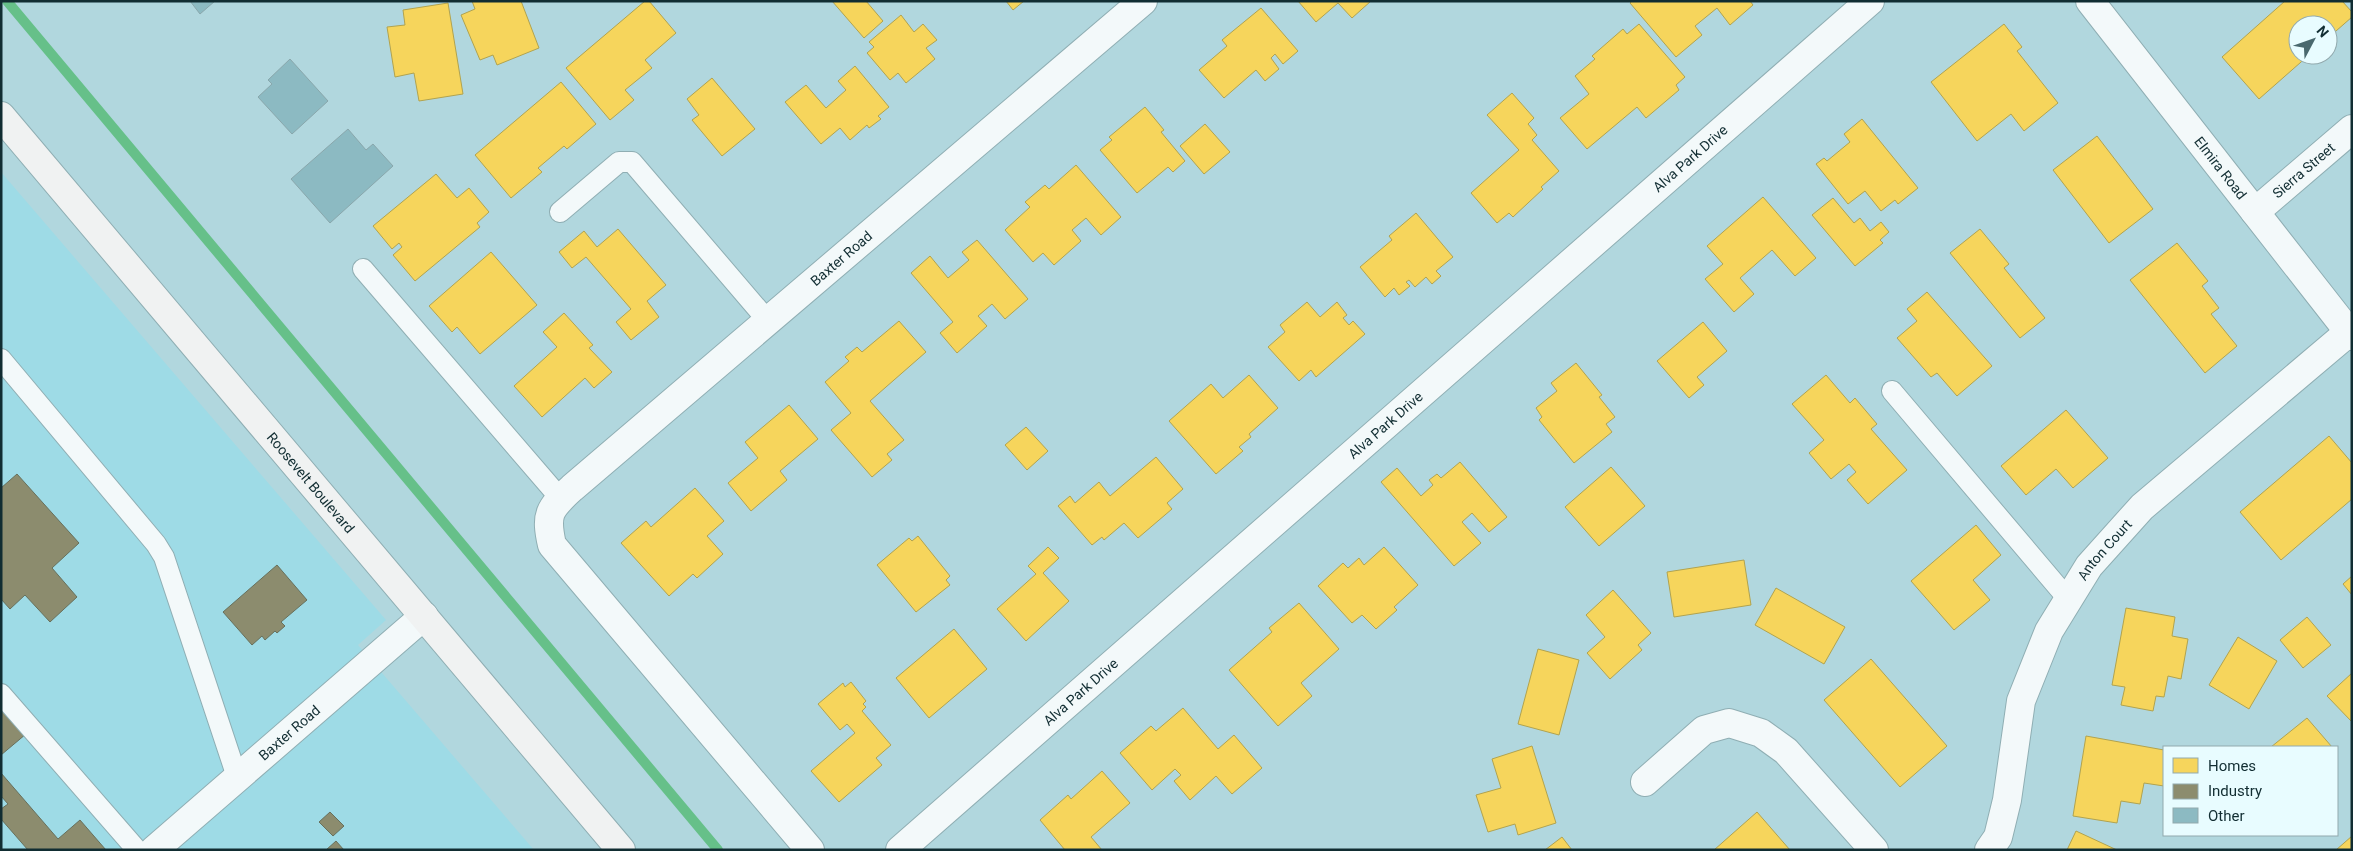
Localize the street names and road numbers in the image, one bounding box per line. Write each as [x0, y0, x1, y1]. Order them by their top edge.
street label: Alva Park Drive [1650, 122, 1731, 195]
street label: Elmira Road [2191, 134, 2250, 202]
street label: Sierra Street [2269, 139, 2338, 201]
street label: Baxter Road [807, 228, 875, 289]
street label: Alva Park Drive [1345, 388, 1426, 462]
street label: Roosevelt Boulevard [264, 429, 358, 536]
street label: Anton Court [2074, 516, 2135, 583]
street label: Alva Park Drive [1040, 655, 1121, 729]
street label: Baxter Road [255, 702, 323, 764]

